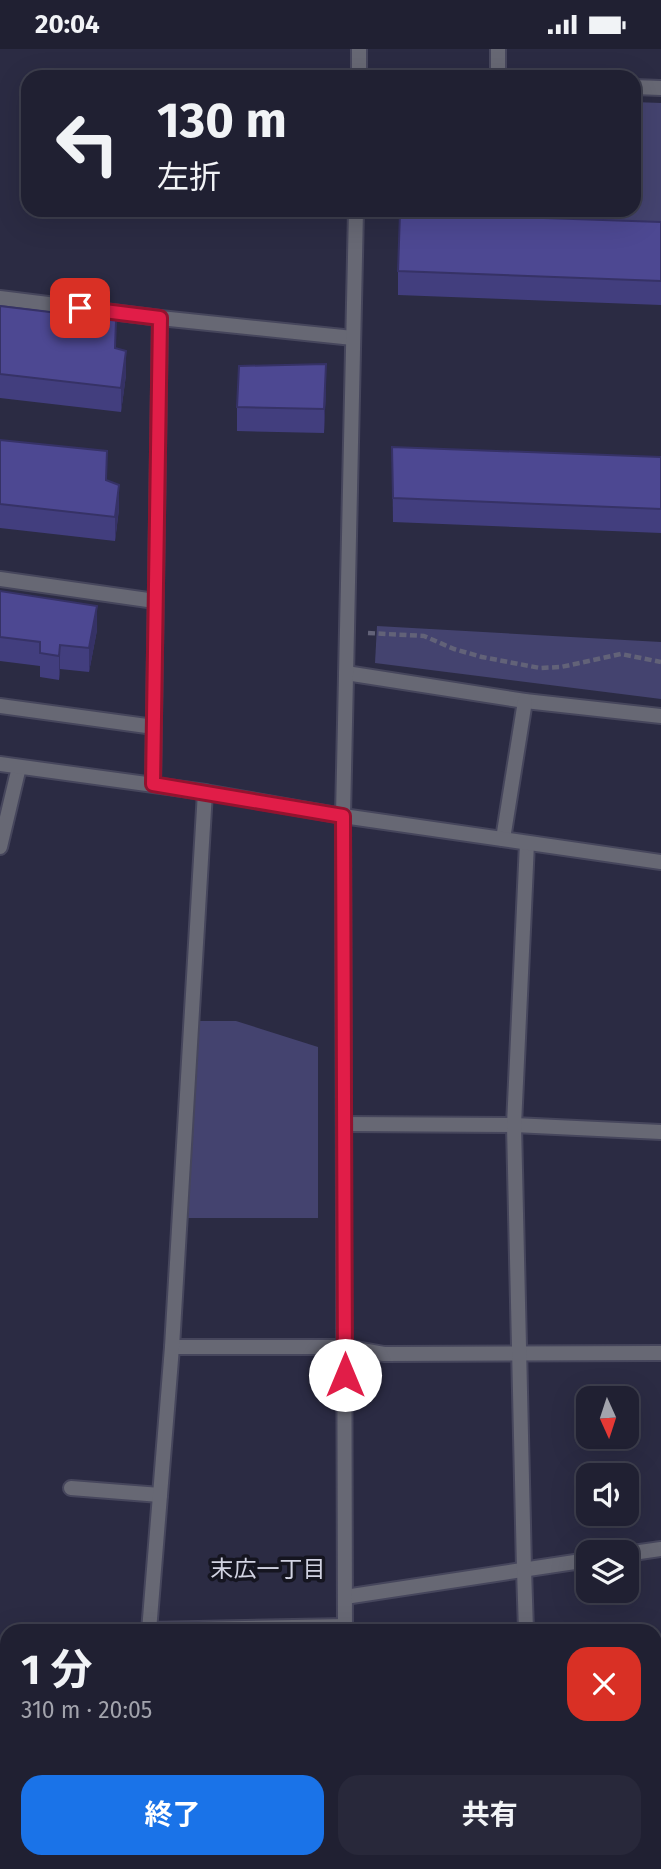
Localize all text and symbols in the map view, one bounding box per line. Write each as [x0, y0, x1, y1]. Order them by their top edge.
text: 20:04 [35, 9, 100, 40]
text: 130 m [157, 91, 287, 150]
icon: left [42, 98, 133, 189]
text: 左折 [157, 158, 221, 196]
pin [50, 278, 110, 338]
icon: arrive [61, 289, 99, 327]
position arrow [308, 1338, 382, 1412]
north arrow [576, 1386, 639, 1449]
map controls [576, 1386, 639, 1603]
button: sound [576, 1463, 639, 1526]
button: layers [576, 1540, 639, 1603]
district label: 末広一丁目 [211, 1555, 326, 1583]
text: 1 分 [21, 1645, 92, 1695]
button: close [567, 1647, 641, 1721]
text: 310 m · 20:05 [21, 1696, 152, 1724]
button: 終了 [21, 1775, 324, 1855]
button: 共有 [338, 1775, 641, 1855]

